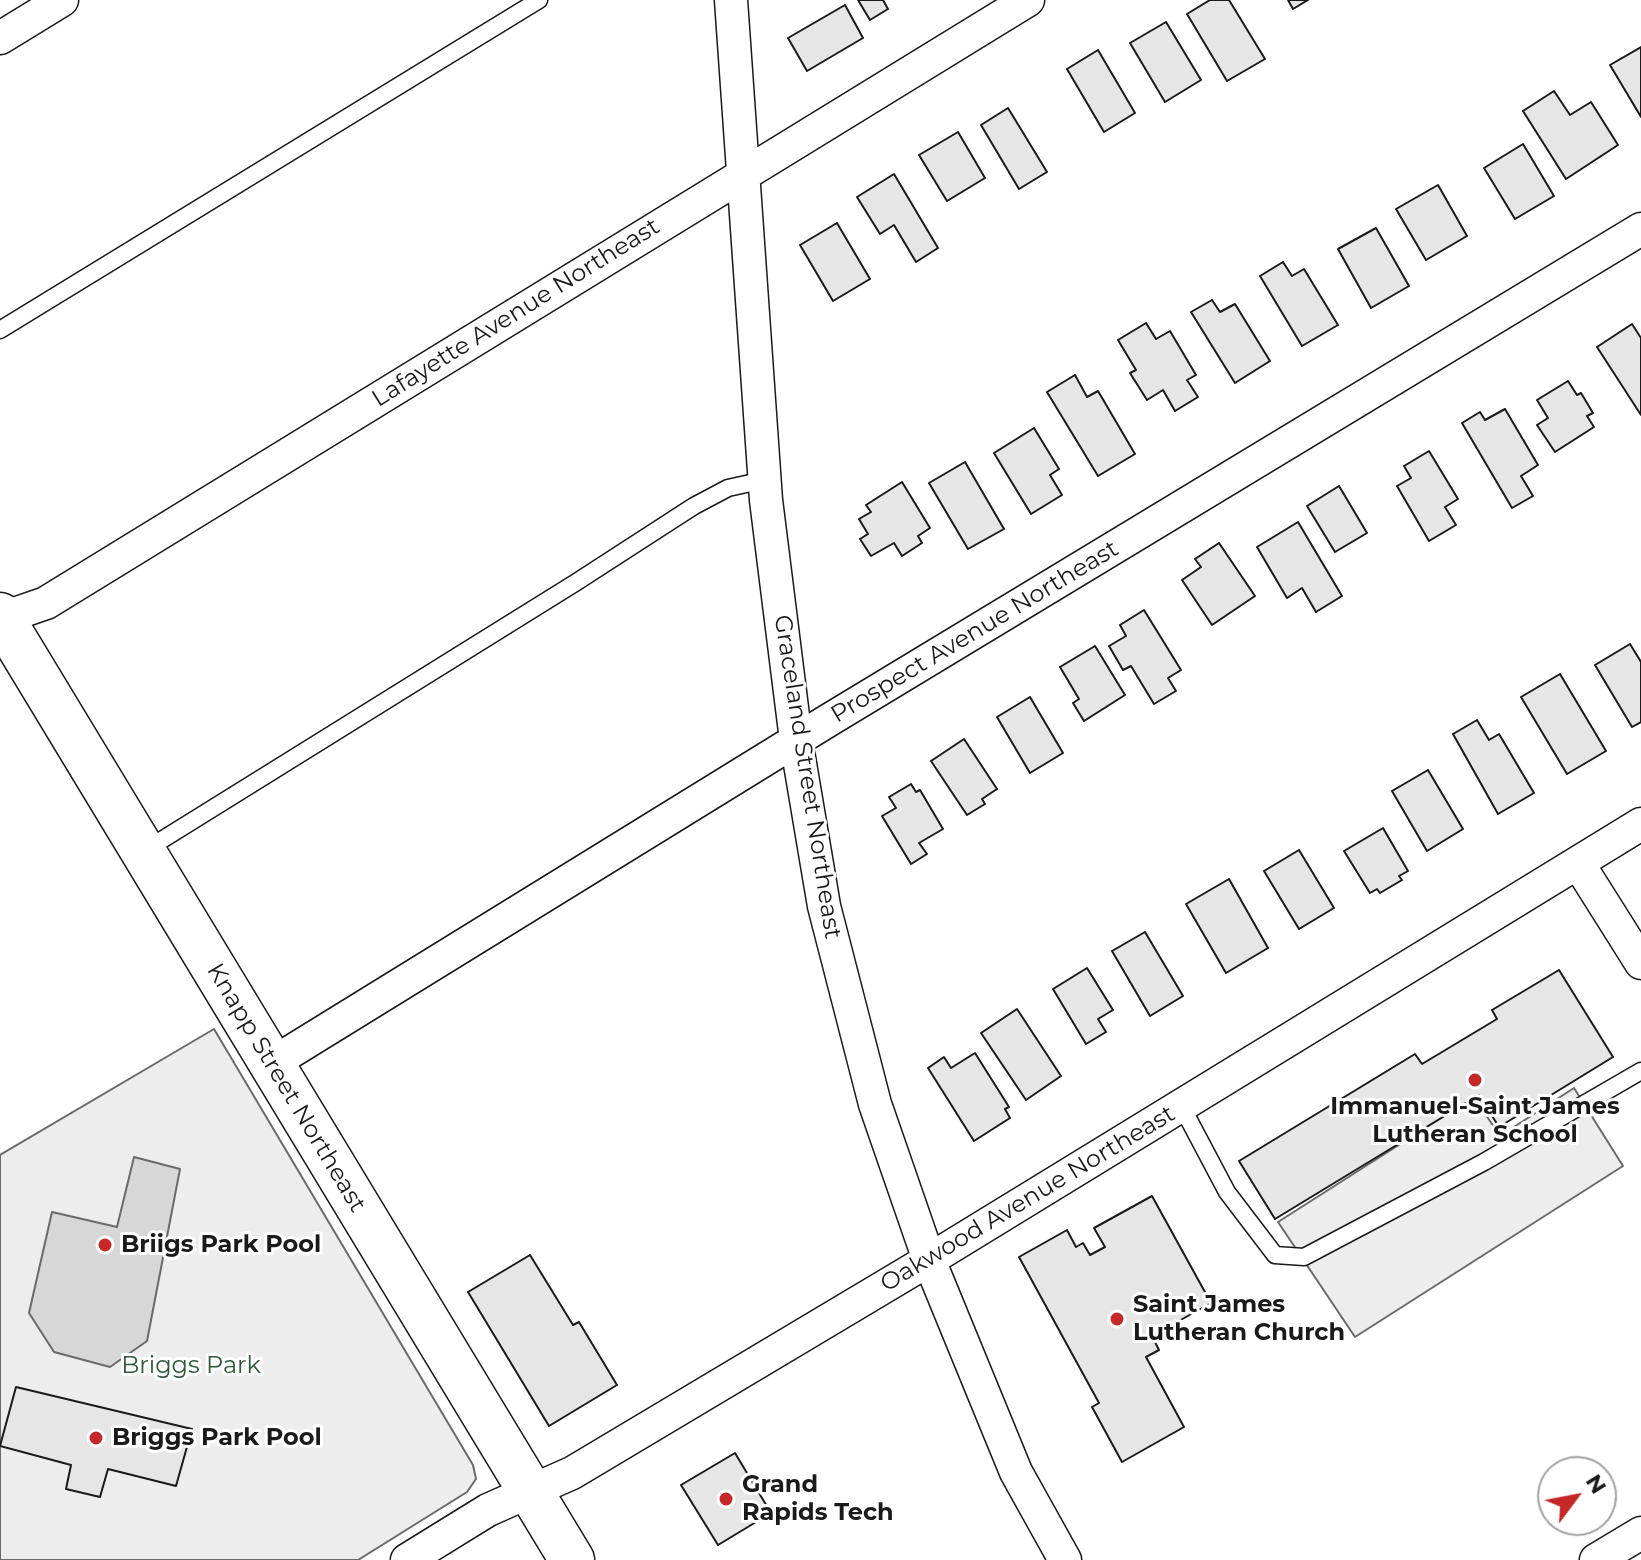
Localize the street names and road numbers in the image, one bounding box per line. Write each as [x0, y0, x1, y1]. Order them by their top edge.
street label: Lafayette Avenue Northeast [367, 212, 665, 414]
street label: Prospect Avenue Northeast [826, 535, 1124, 729]
street label: Graceland Street Northeast [767, 613, 847, 941]
street label: Knapp Street Northeast [200, 958, 372, 1218]
street label: Oakwood Avenue Northeast [876, 1099, 1180, 1299]

